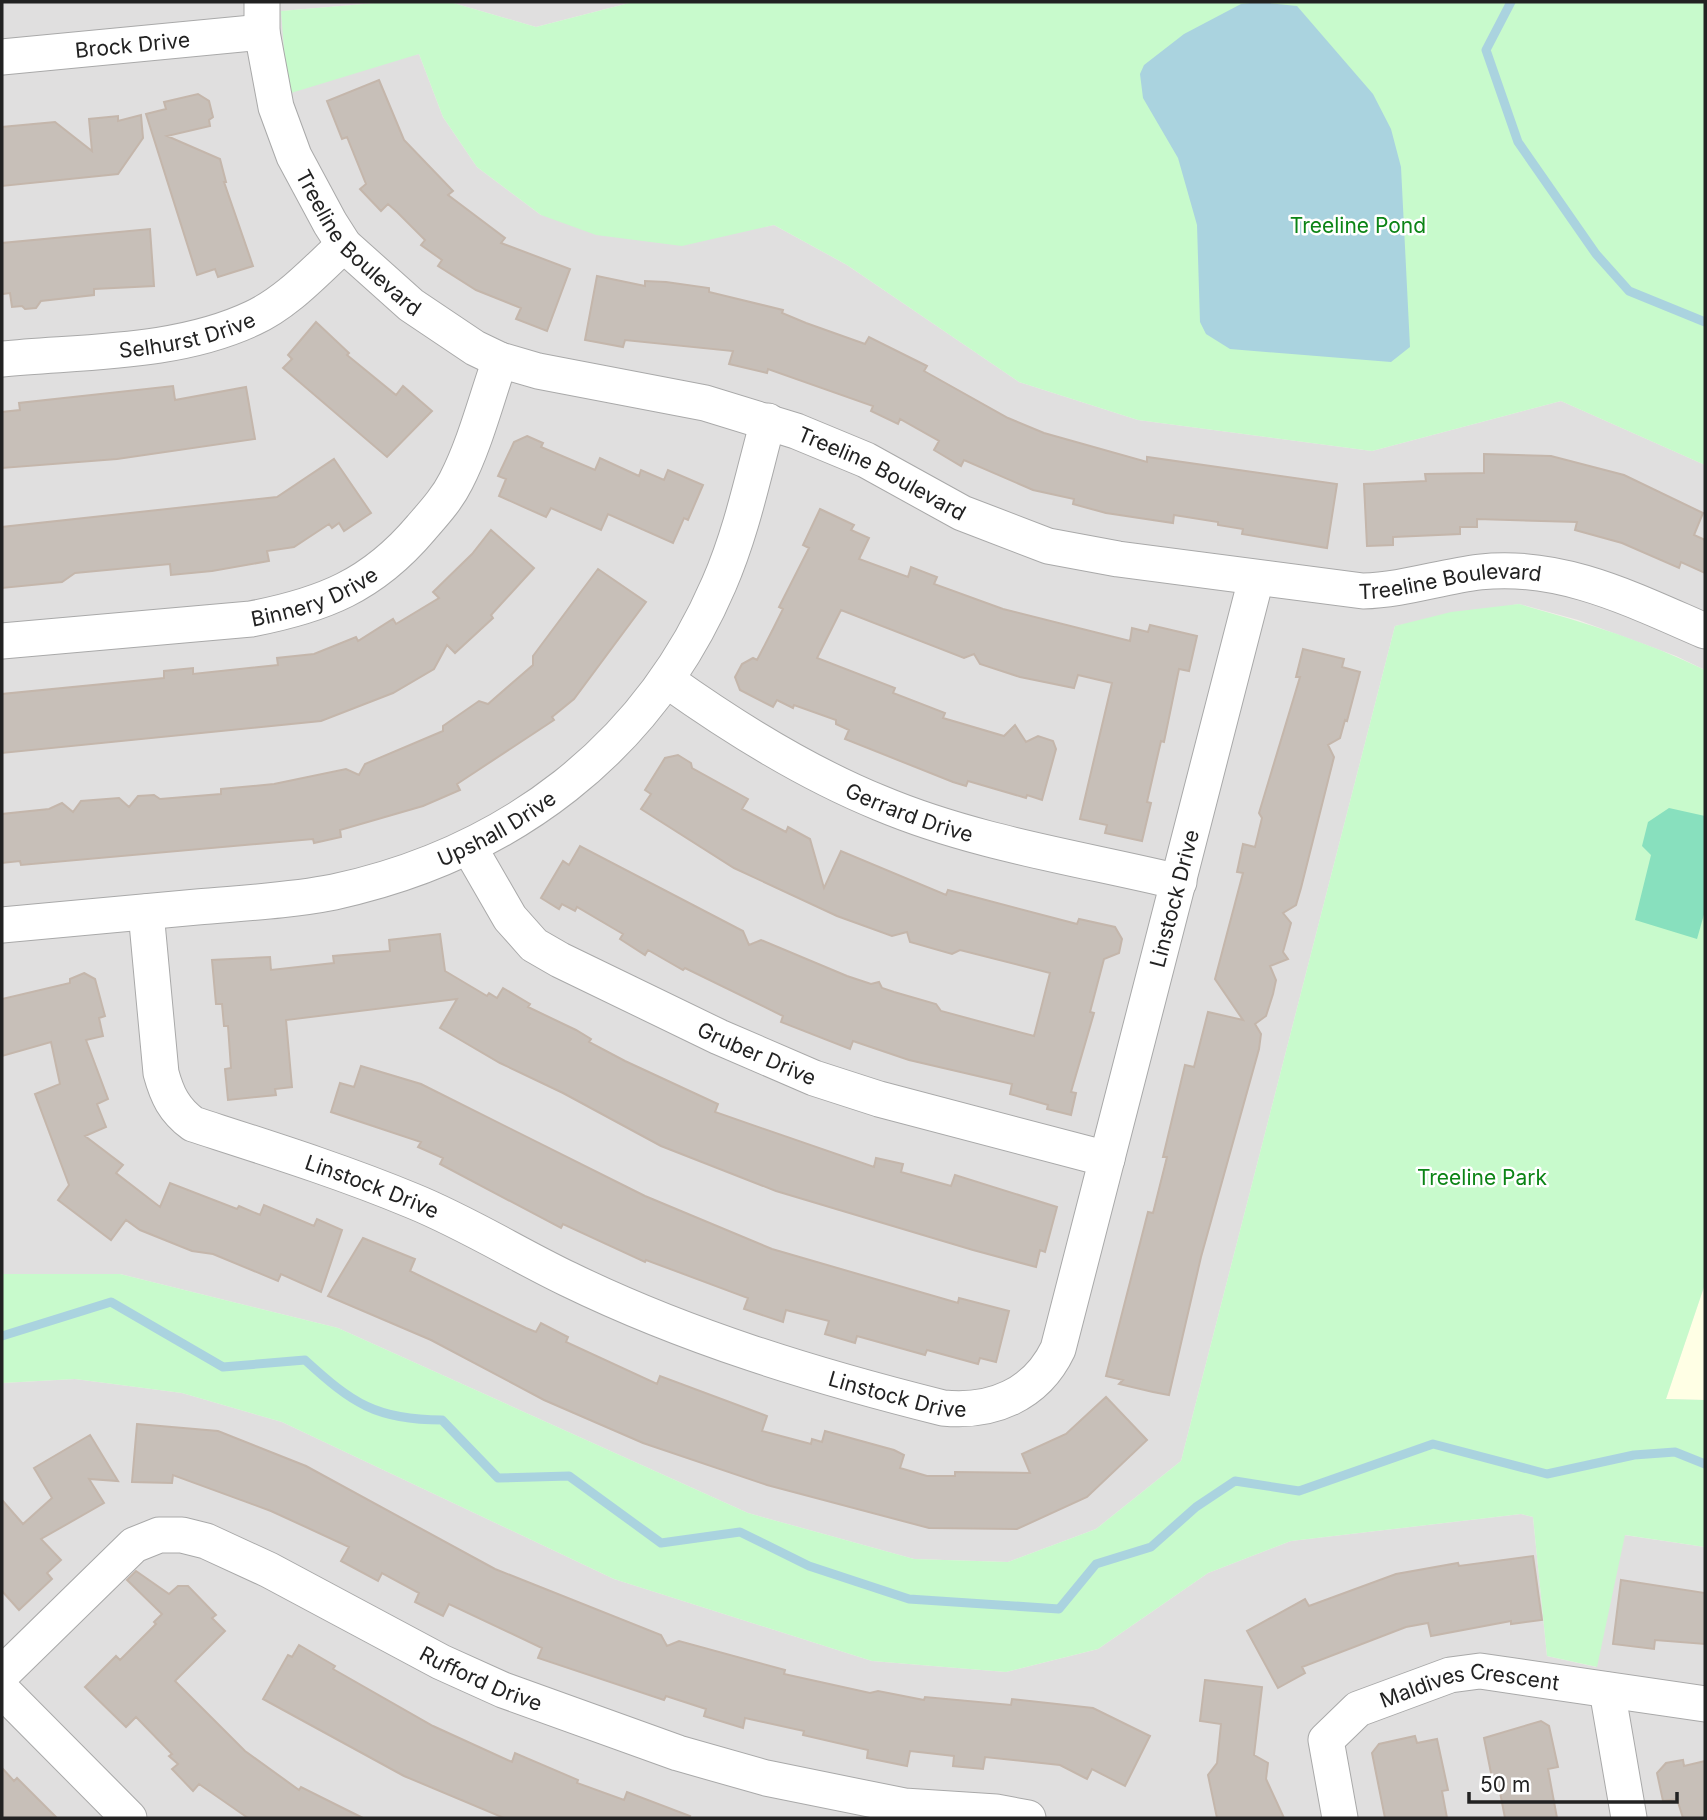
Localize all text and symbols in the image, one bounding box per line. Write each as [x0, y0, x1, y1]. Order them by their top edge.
street label: Brock Drive [74, 26, 191, 62]
street label: Treeline Boulevard [291, 165, 426, 321]
park label: Treeline Pond [1290, 213, 1426, 238]
street label: Selhurst Drive [118, 306, 259, 363]
street label: Treeline Boulevard [794, 421, 970, 525]
street label: Treeline Boulevard [1358, 558, 1543, 604]
street label: Binnery Drive [249, 561, 382, 631]
street label: Gerrard Drive [842, 777, 976, 847]
street label: Upshall Drive [433, 785, 560, 871]
street label: Linstock Drive [1144, 827, 1204, 970]
street label: Gruber Drive [693, 1016, 820, 1090]
street label: Linstock Drive [302, 1149, 443, 1223]
park label: Treeline Park [1417, 1165, 1548, 1190]
street label: Linstock Drive [826, 1365, 967, 1421]
street label: Rufford Drive [416, 1641, 546, 1716]
street label: Maldives Crescent [1376, 1658, 1561, 1712]
scale bar [1469, 1760, 1677, 1804]
text: 50 m [1480, 1772, 1530, 1797]

